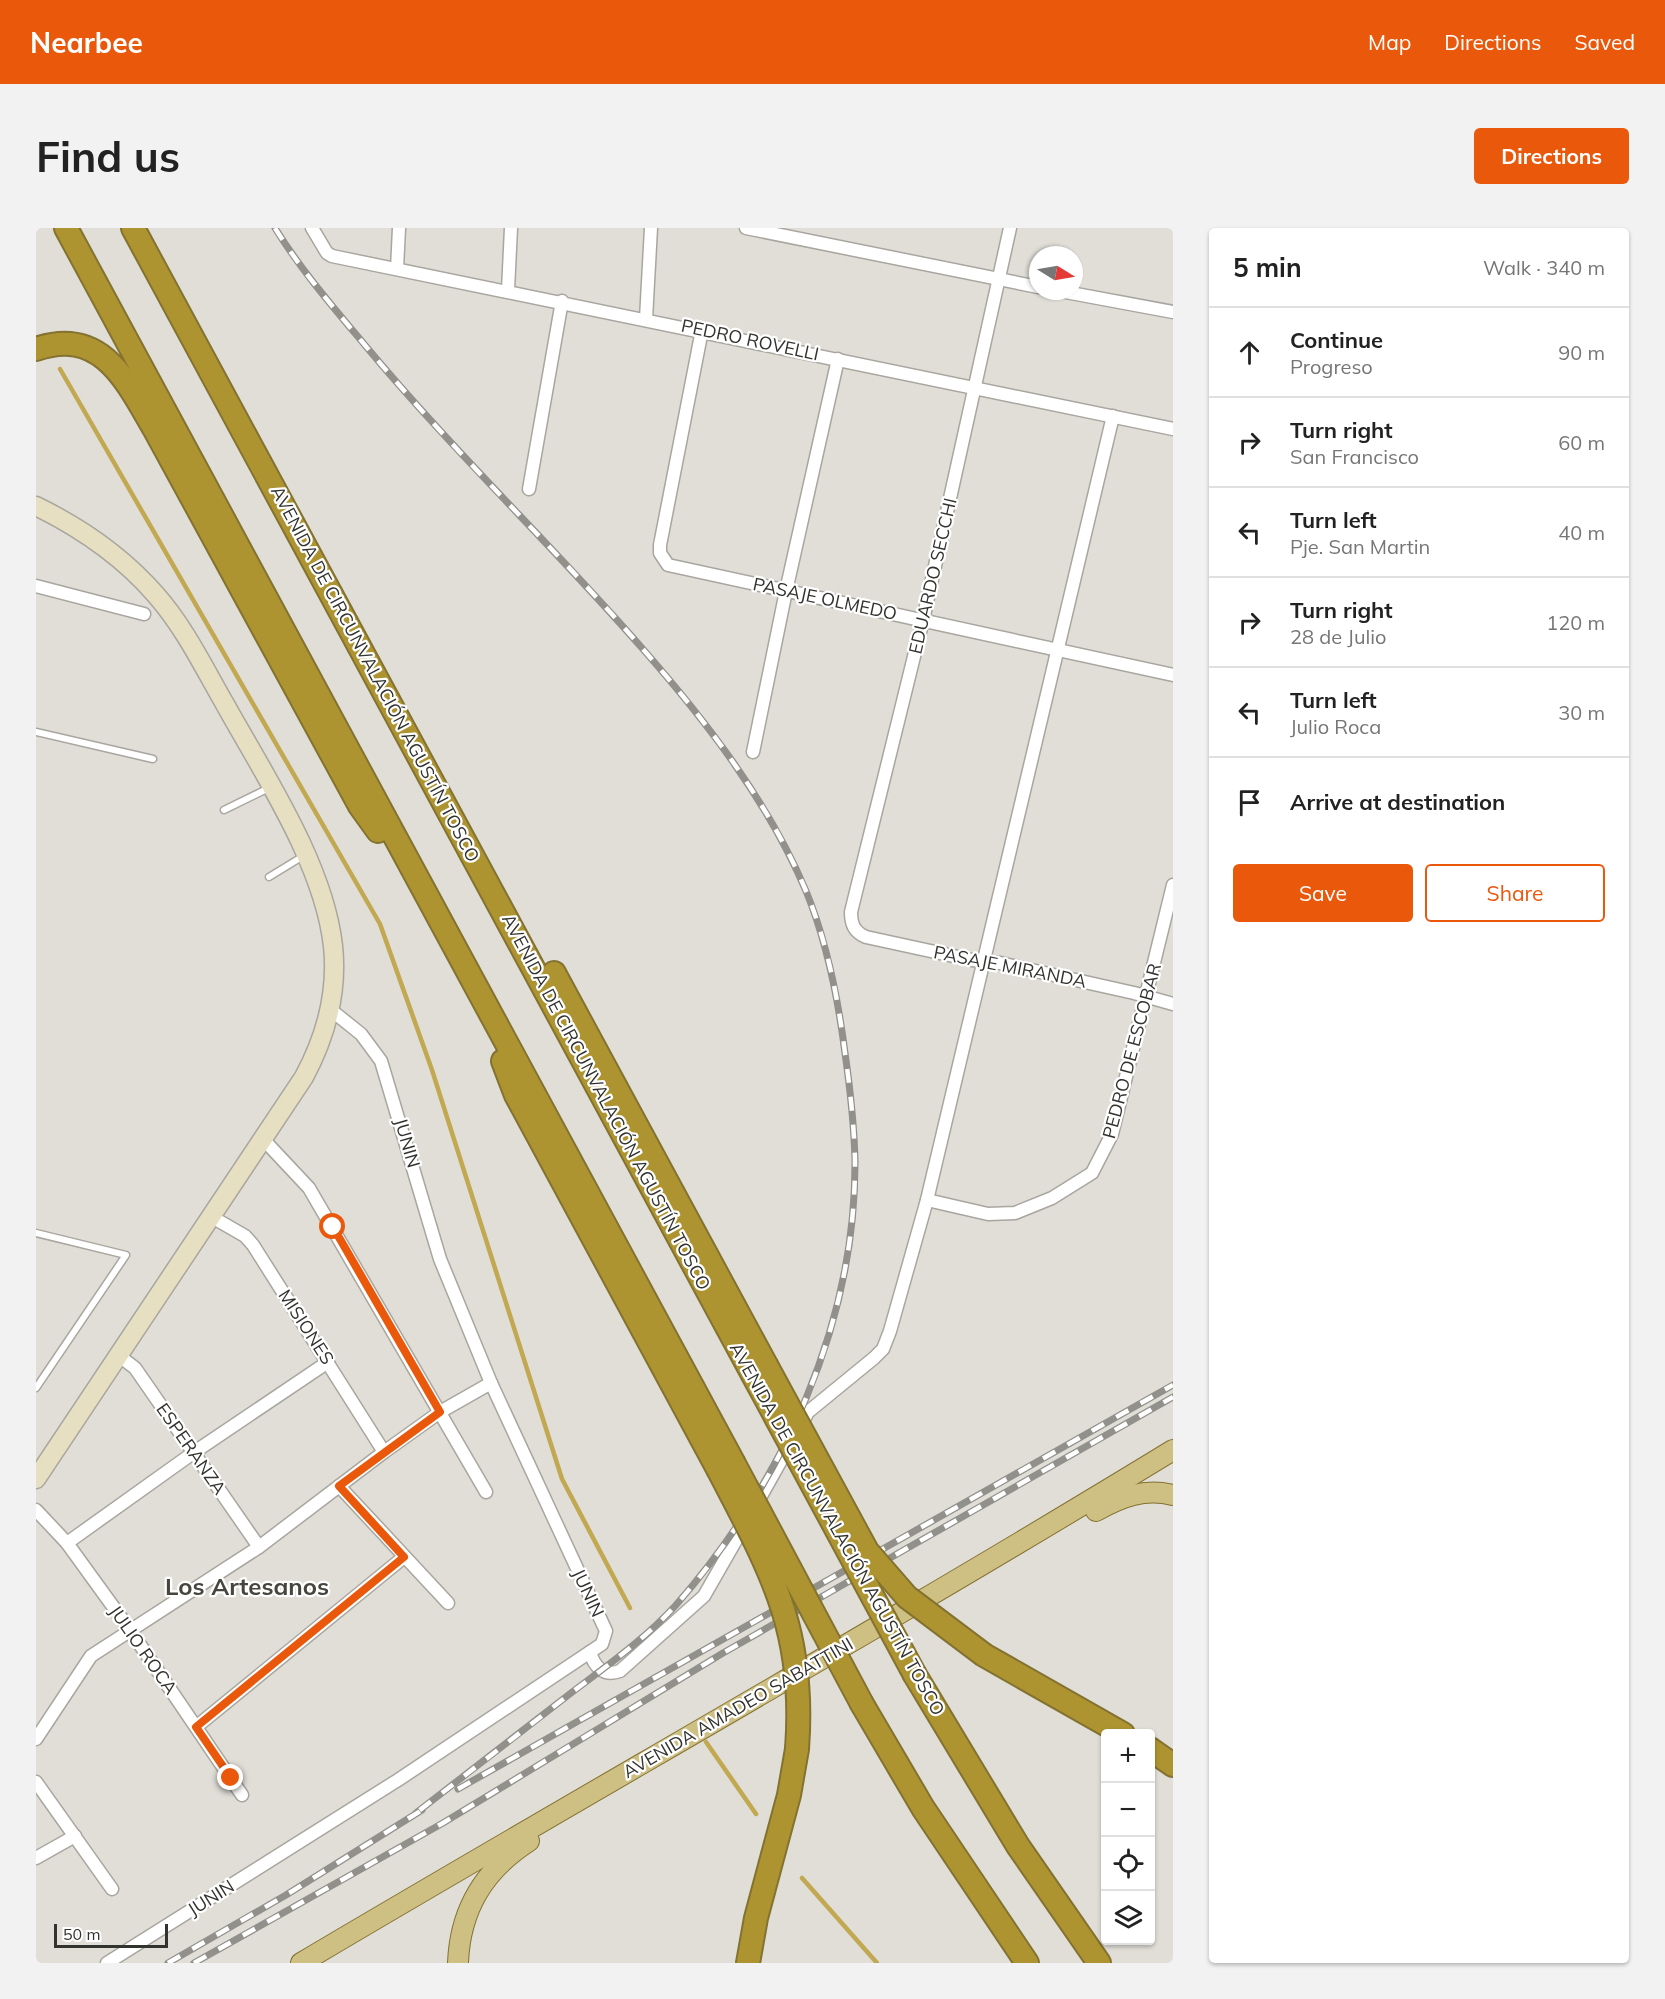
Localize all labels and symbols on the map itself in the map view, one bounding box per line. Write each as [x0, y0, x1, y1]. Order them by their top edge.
north arrow [1029, 246, 1083, 300]
street label: PEDRO ROVELLI [679, 314, 821, 365]
street label: AVENIDA DE CIRCUNVALACIÓN AGUSTÍN TOSCO [266, 482, 485, 866]
street label: EDUARDO SECCHI [903, 496, 962, 656]
street label: PASAJE OLMEDO [751, 572, 899, 625]
street label: AVENIDA DE CIRCUNVALACIÓN AGUSTÍN TOSCO [497, 910, 716, 1294]
street label: PASAJE MIRANDA [932, 940, 1088, 993]
street label: PEDRO DE ESCOBAR [1097, 961, 1166, 1141]
street label: JUNIN [389, 1115, 426, 1170]
route start [319, 1213, 345, 1239]
street label: MISIONES [274, 1285, 339, 1369]
street label: AVENIDA DE CIRCUNVALACIÓN AGUSTÍN TOSCO [725, 1338, 950, 1719]
street label: ESPERANZA [151, 1398, 231, 1499]
street label: JUNIN [567, 1565, 610, 1621]
district label: Los Artesanos [165, 1571, 329, 1601]
street label: JULIO ROCA [104, 1601, 183, 1699]
street label: AVENIDA AMADEO SABATTINI [618, 1632, 857, 1783]
route end [217, 1764, 243, 1790]
street label: JUNIN [183, 1874, 238, 1921]
scale bar [54, 1921, 168, 1948]

